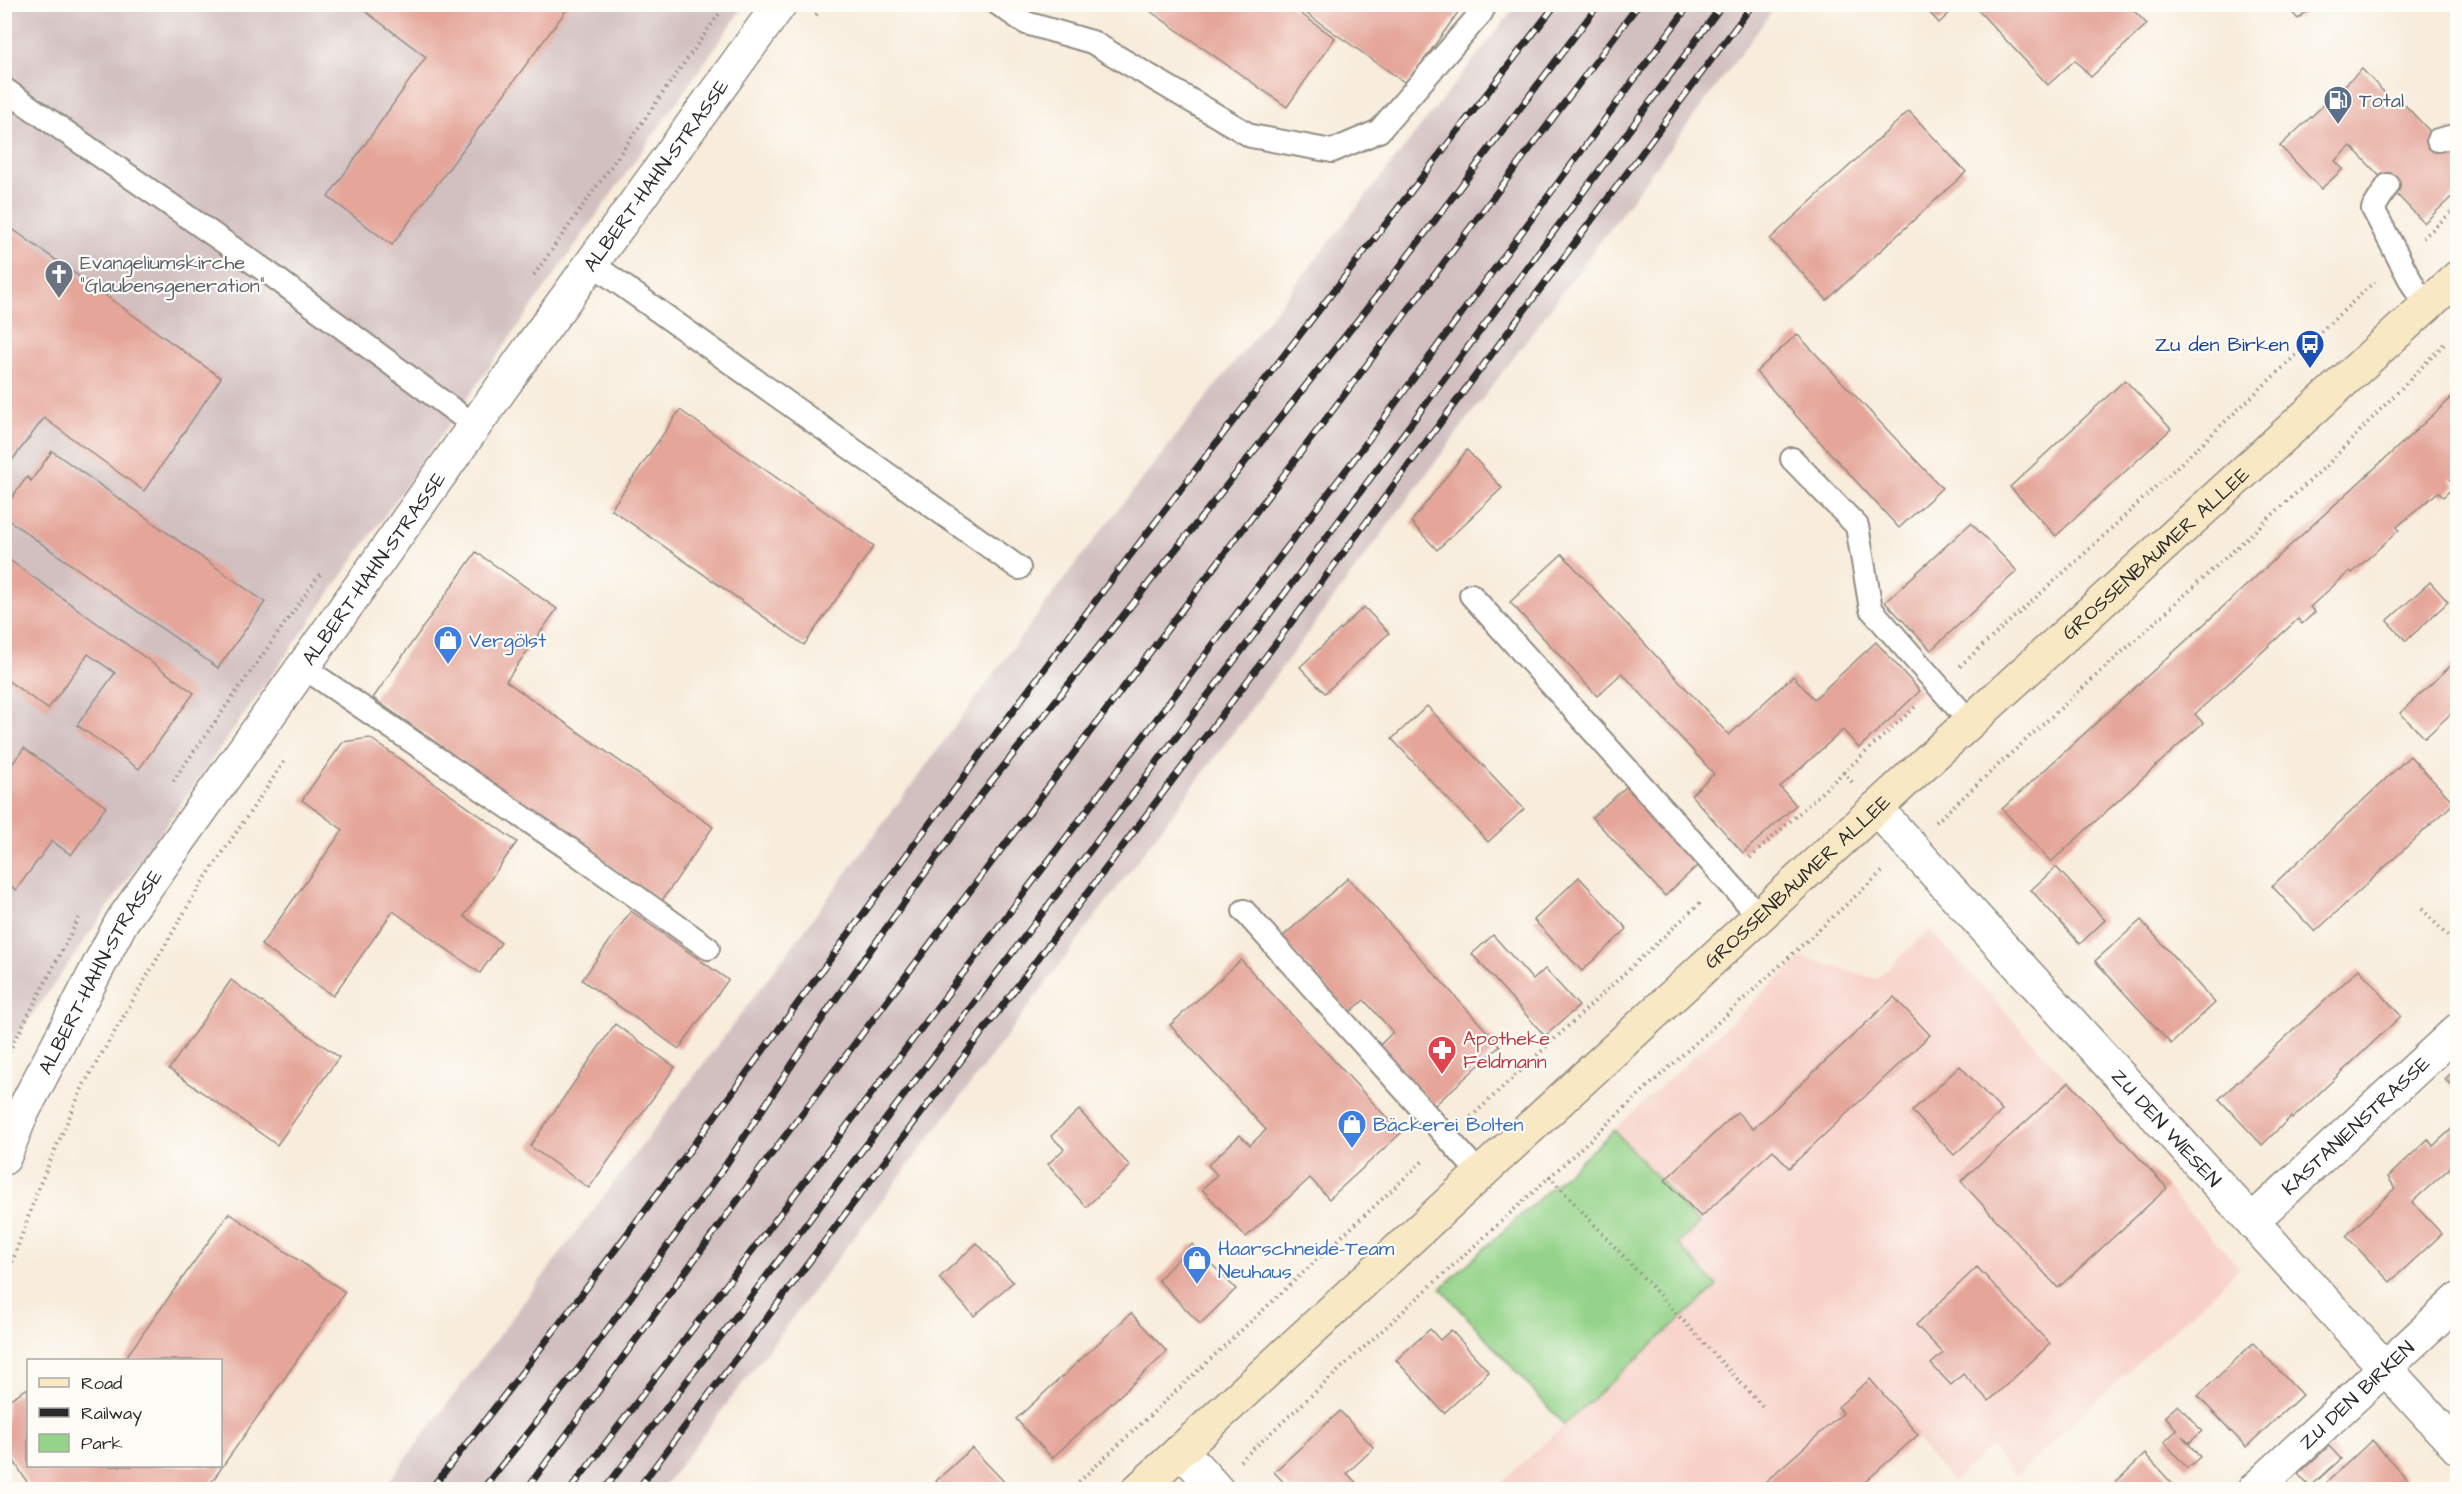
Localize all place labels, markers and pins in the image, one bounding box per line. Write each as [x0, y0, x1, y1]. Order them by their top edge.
fuel station icon: Total [2322, 84, 2354, 126]
place label: Total [2359, 87, 2404, 115]
place label: Evangeliumskirche "Glaubensgeneration" [80, 249, 265, 301]
church icon: Evangeliumskirche "Glaubensgeneration" [43, 258, 75, 300]
bus stop icon: Zu den Birken [2294, 328, 2326, 370]
place label: Zu den Birken [2155, 331, 2289, 359]
shop icon: Vergölst [432, 624, 464, 666]
place label: Vergölst [469, 627, 546, 656]
place label: Apotheke Feldmann [1463, 1025, 1550, 1076]
pharmacy icon: Apotheke Feldmann [1426, 1034, 1458, 1076]
shop icon: Bäckerei Bolten [1336, 1108, 1368, 1150]
place label: Bäckerei Bolten [1373, 1111, 1524, 1139]
place label: Haarschneide-Team Neuhaus [1218, 1235, 1395, 1286]
shop icon: Haarschneide-Team Neuhaus [1181, 1244, 1213, 1286]

